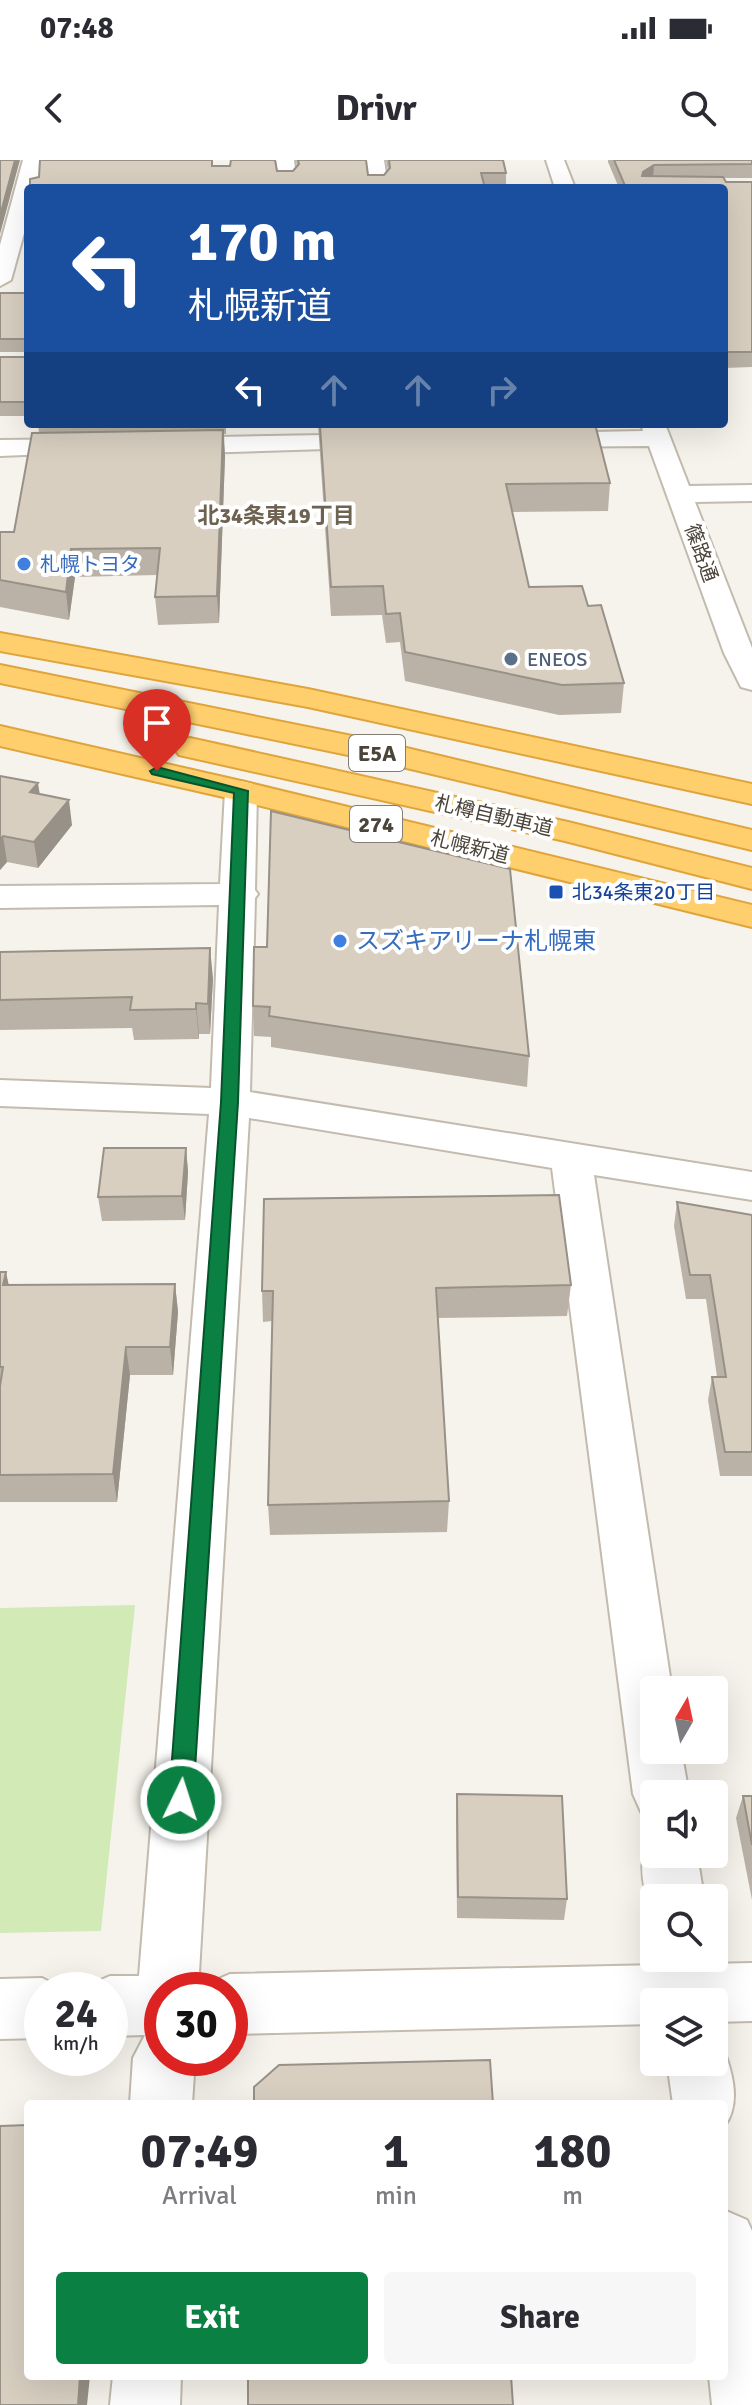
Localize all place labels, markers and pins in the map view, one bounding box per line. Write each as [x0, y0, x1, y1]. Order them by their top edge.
place label: 札幌トヨタ [40, 552, 140, 577]
marker: 札幌トヨタ [15, 555, 33, 573]
place label: ENEOS [527, 647, 587, 672]
marker: ENEOS [502, 650, 520, 668]
pin [123, 689, 191, 771]
place label: 北34条東20丁目 [572, 880, 715, 905]
marker: 北34条東20丁目 [547, 883, 565, 901]
place label: スズキアリーナ札幌東 [356, 926, 596, 956]
marker: スズキアリーナ札幌東 [331, 932, 349, 950]

